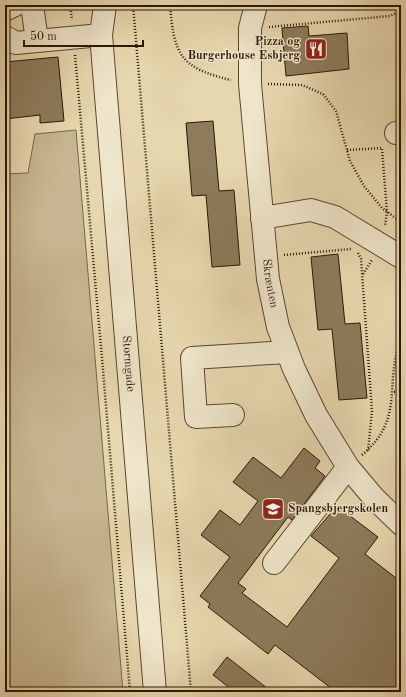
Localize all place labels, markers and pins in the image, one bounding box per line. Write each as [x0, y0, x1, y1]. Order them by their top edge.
place label: Pizza og Burgerhouse Esbjerg [187, 36, 300, 62]
restaurant icon: Pizza og Burgerhouse Esbjerg [303, 36, 329, 62]
school or university icon: Spangsbjergskolen [260, 496, 286, 522]
place label: Spangsbjergskolen [288, 503, 389, 515]

